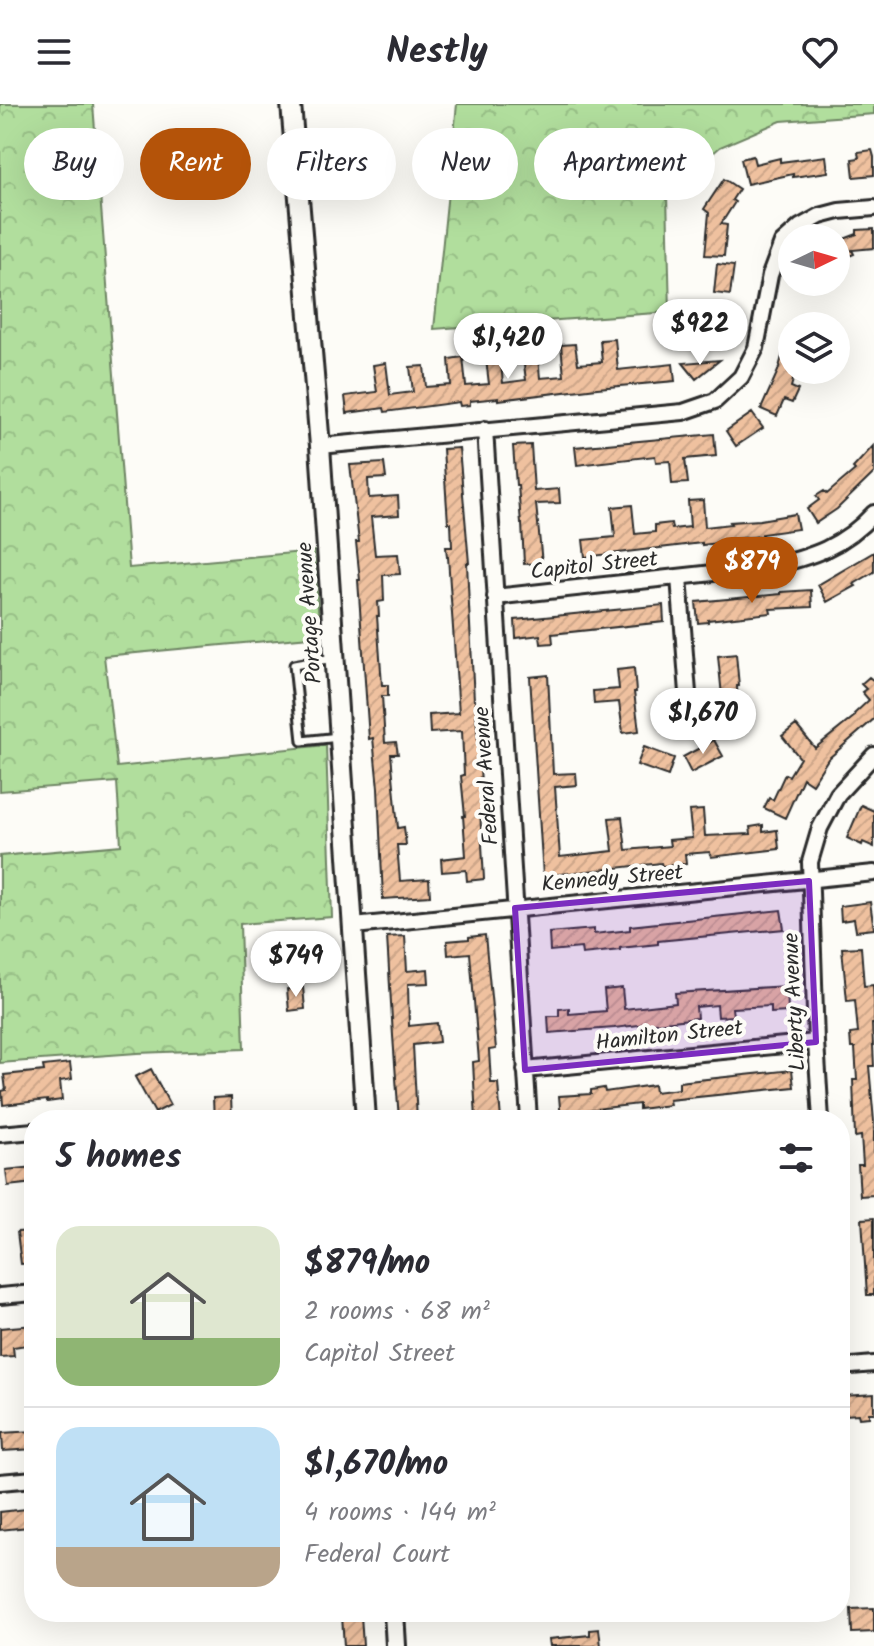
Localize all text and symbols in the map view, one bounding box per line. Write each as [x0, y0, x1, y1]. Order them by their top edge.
text: Nestly [386, 24, 488, 81]
icon: menu [32, 30, 76, 74]
icon: heart [798, 30, 842, 74]
chip: Buy [24, 128, 124, 200]
chip: Rent [140, 128, 251, 200]
chip: Filters [267, 128, 396, 200]
chip: New [412, 128, 518, 200]
chip: Apartment [534, 128, 715, 200]
north arrow [778, 224, 850, 296]
map controls [778, 224, 850, 384]
pin: $922 [653, 299, 747, 367]
text: $922 [671, 304, 729, 346]
button: layers [778, 312, 850, 384]
pin: $1,420 [443, 313, 573, 381]
text: $1,420 [472, 318, 544, 360]
pin: $879 [705, 537, 799, 605]
street label: Portage Avenue [288, 541, 333, 685]
street label: Capitol Street [529, 542, 660, 591]
text: $879 [724, 542, 780, 584]
pin: $1,670 [638, 688, 768, 756]
text: $1,670 [668, 693, 738, 735]
street label: Federal Avenue [465, 705, 510, 846]
street label: Kennedy Street [540, 856, 685, 903]
pin: $749 [249, 931, 343, 999]
street label: Liberty Avenue [774, 932, 817, 1072]
text: $749 [269, 936, 324, 978]
street label: Hamilton Street [594, 1011, 745, 1062]
text: 5 homes [56, 1131, 181, 1185]
icon: filters [774, 1136, 818, 1180]
text: $879/mo [304, 1237, 430, 1291]
icon: home [120, 1258, 216, 1354]
text: 2 rooms · 68 m² [304, 1291, 490, 1333]
text: Capitol Street [304, 1333, 455, 1375]
text: $1,670/mo [304, 1438, 448, 1492]
icon: home [120, 1459, 216, 1555]
text: 4 rooms · 144 m² [304, 1492, 496, 1534]
text: Federal Court [304, 1534, 450, 1576]

